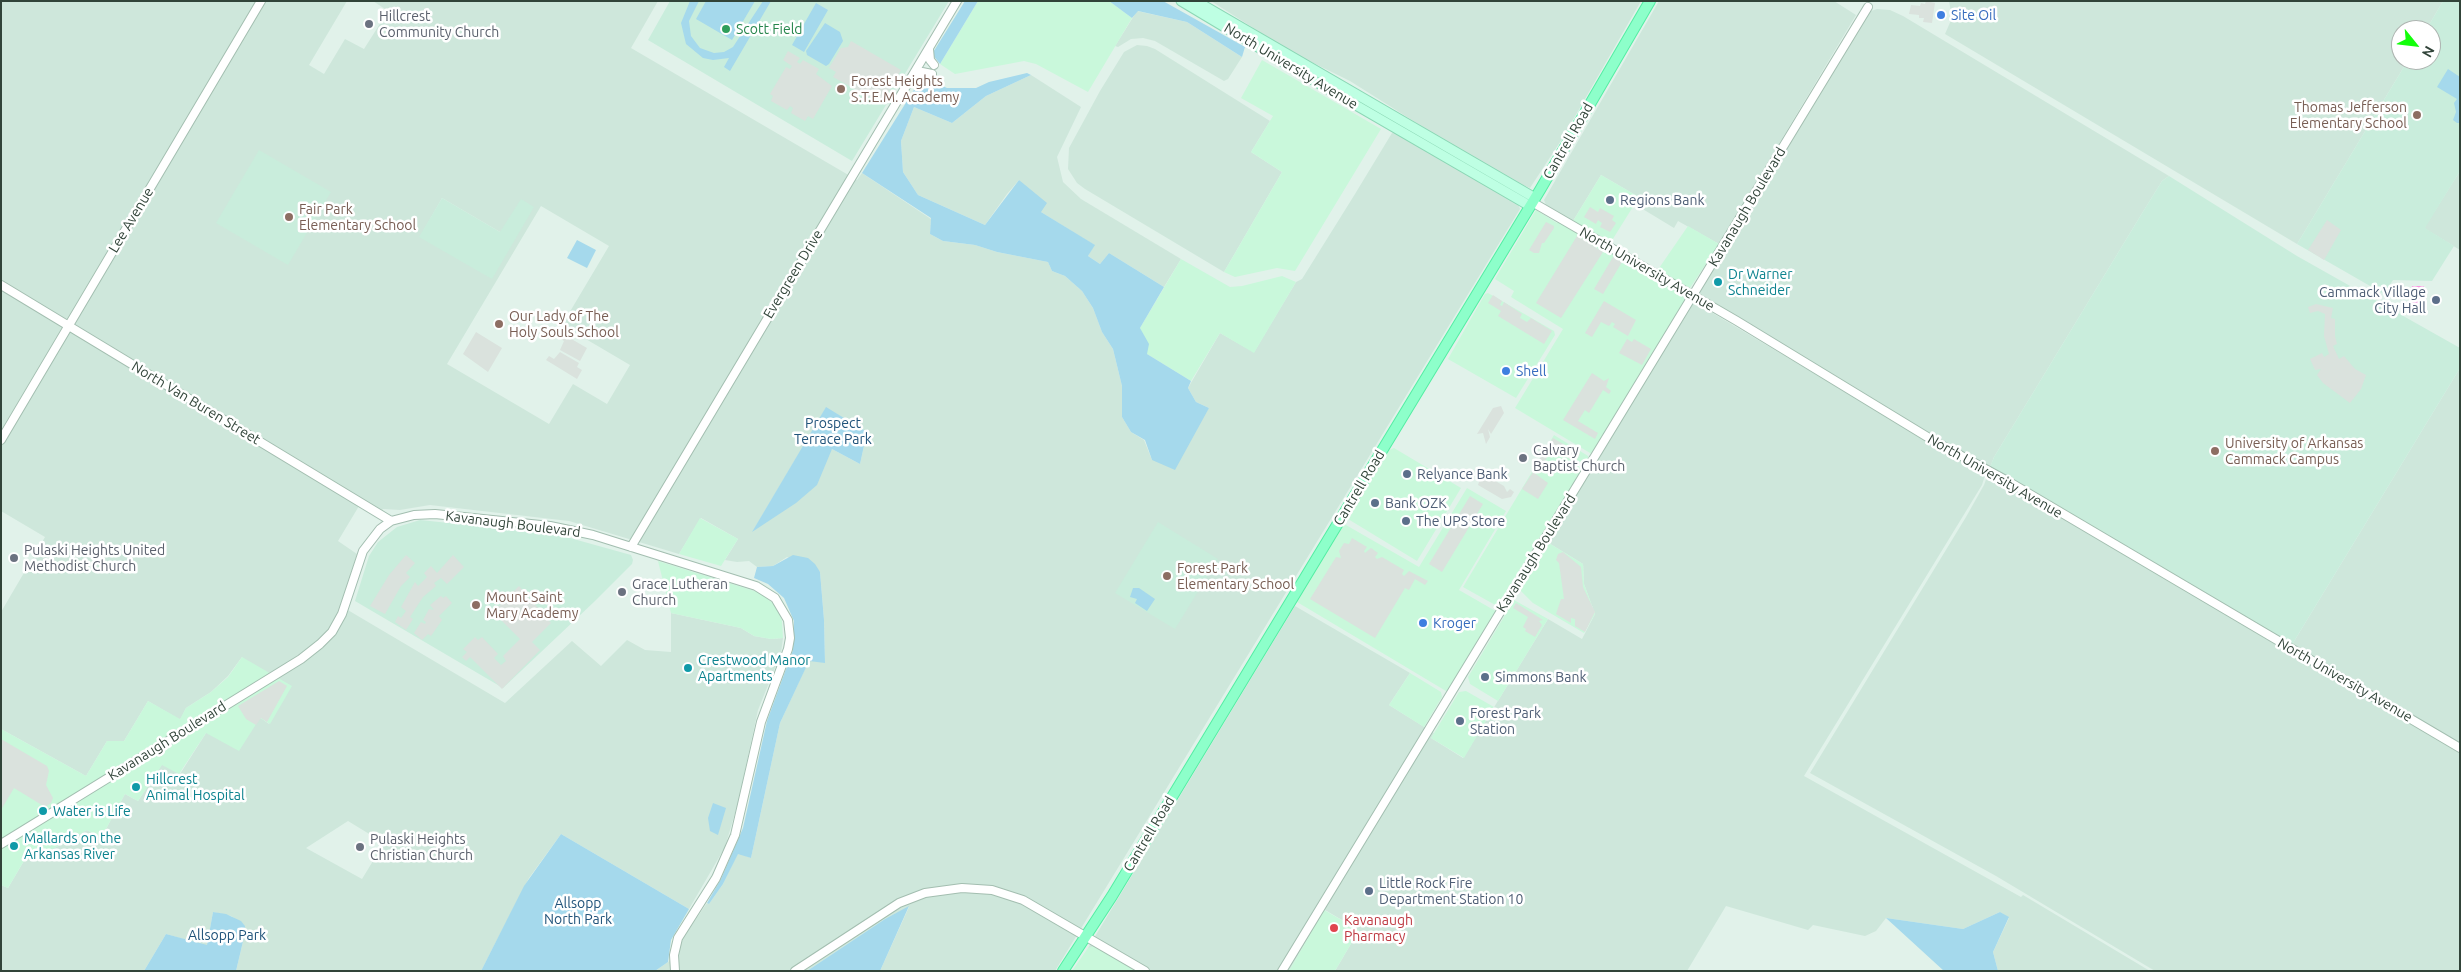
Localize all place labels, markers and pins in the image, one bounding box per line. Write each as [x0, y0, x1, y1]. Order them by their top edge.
place label: Site Oil [1951, 7, 1996, 23]
place label: Hillcrest Community Church [379, 8, 499, 40]
marker: Site Oil [1935, 9, 1947, 21]
marker: Hillcrest Community Church [363, 18, 375, 30]
place label: Scott Field [736, 21, 803, 37]
marker: Scott Field [720, 23, 732, 35]
place label: Forest Heights S.T.E.M. Academy [851, 73, 959, 105]
marker: Forest Heights S.T.E.M. Academy [835, 83, 847, 95]
place label: Thomas Jefferson Elementary School [2290, 99, 2407, 132]
marker: Thomas Jefferson Elementary School [2411, 109, 2423, 121]
place label: Regions Bank [1620, 192, 1704, 208]
marker: Regions Bank [1604, 194, 1616, 206]
place label: Fair Park Elementary School [299, 201, 416, 233]
marker: Fair Park Elementary School [283, 211, 295, 223]
place label: Dr Warner Schneider [1728, 266, 1793, 298]
marker: Dr Warner Schneider [1712, 276, 1724, 288]
place label: Cammack Village City Hall [2319, 284, 2426, 316]
marker: Cammack Village City Hall [2430, 294, 2442, 306]
place label: Our Lady of The Holy Souls School [509, 308, 619, 341]
marker: Our Lady of The Holy Souls School [493, 318, 505, 330]
place label: Shell [1516, 363, 1546, 379]
marker: Shell [1500, 365, 1512, 377]
place label: University of Arkansas Cammack Campus [2225, 435, 2363, 468]
place label: Calvary Baptist Church [1533, 442, 1625, 474]
marker: University of Arkansas Cammack Campus [2209, 445, 2221, 457]
marker: Calvary Baptist Church [1517, 452, 1529, 464]
place label: Relyance Bank [1417, 466, 1508, 482]
marker: Relyance Bank [1401, 468, 1413, 480]
place label: Bank OZK [1385, 495, 1447, 511]
marker: Bank OZK [1369, 497, 1381, 509]
place label: The UPS Store [1416, 513, 1505, 529]
marker: The UPS Store [1400, 515, 1412, 527]
place label: Pulaski Heights United Methodist Church [24, 542, 165, 574]
marker: Pulaski Heights United Methodist Church [8, 552, 20, 564]
place label: Forest Park Elementary School [1177, 560, 1294, 592]
marker: Forest Park Elementary School [1161, 570, 1173, 582]
place label: Grace Lutheran Church [632, 576, 728, 608]
marker: Grace Lutheran Church [616, 586, 628, 598]
place label: Mount Saint Mary Academy [486, 589, 578, 622]
marker: Mount Saint Mary Academy [470, 599, 482, 611]
place label: Kroger [1433, 615, 1476, 631]
marker: Kroger [1417, 617, 1429, 629]
place label: Crestwood Manor Apartments [698, 652, 811, 684]
marker: Crestwood Manor Apartments [682, 662, 694, 674]
place label: Simmons Bank [1495, 669, 1587, 685]
marker: Simmons Bank [1479, 671, 1491, 683]
place label: Forest Park Station [1470, 705, 1541, 738]
marker: Forest Park Station [1454, 715, 1466, 727]
place label: Hillcrest Animal Hospital [146, 771, 245, 804]
marker: Hillcrest Animal Hospital [130, 781, 142, 793]
place label: Water is Life [53, 803, 131, 819]
marker: Water is Life [37, 805, 49, 817]
place label: Mallards on the Arkansas River [24, 830, 121, 862]
place label: Pulaski Heights Christian Church [370, 831, 473, 864]
marker: Mallards on the Arkansas River [8, 840, 20, 852]
marker: Pulaski Heights Christian Church [354, 841, 366, 853]
place label: Little Rock Fire Department Station 10 [1379, 875, 1523, 908]
marker: Little Rock Fire Department Station 10 [1363, 885, 1375, 897]
place label: Kavanaugh Pharmacy [1344, 912, 1413, 944]
marker: Kavanaugh Pharmacy [1328, 922, 1340, 934]

